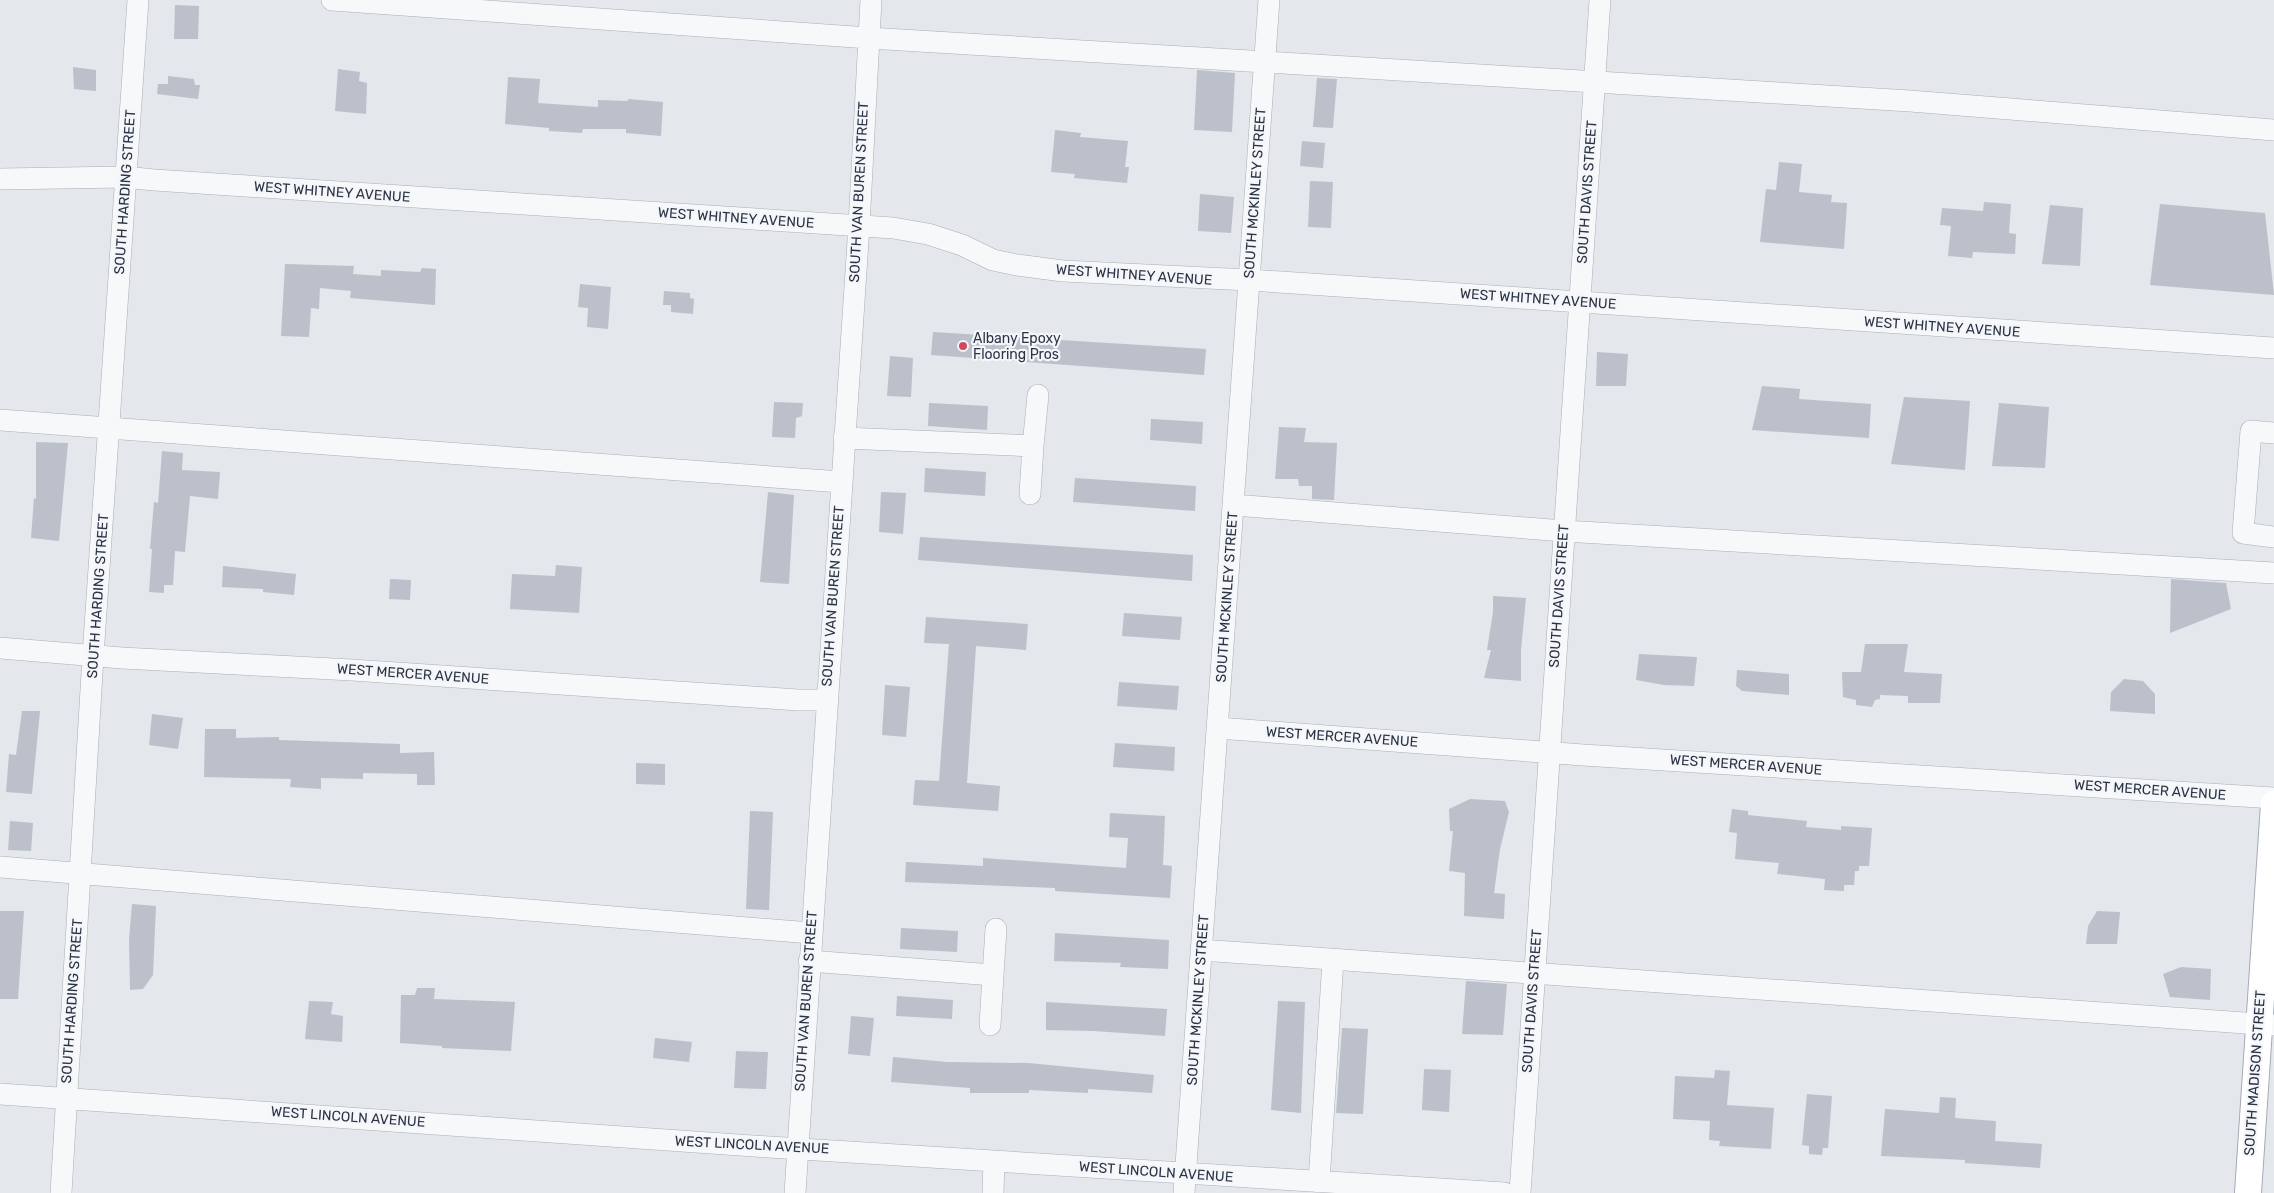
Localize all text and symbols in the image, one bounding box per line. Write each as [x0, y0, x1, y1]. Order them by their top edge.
street label: SOUTH VAN BUREN STREET [846, 101, 872, 283]
street label: SOUTH MCKINLEY STREET [1241, 107, 1269, 279]
street label: SOUTH HARDING STREET [111, 109, 139, 275]
street label: SOUTH DAVIS STREET [1574, 120, 1600, 264]
street label: WEST WHITNEY AVENUE [253, 178, 411, 206]
street label: WEST WHITNEY AVENUE [657, 204, 815, 232]
street label: WEST WHITNEY AVENUE [1055, 261, 1213, 289]
street label: WEST WHITNEY AVENUE [1459, 285, 1617, 313]
street label: WEST WHITNEY AVENUE [1863, 313, 2021, 341]
place label: Albany Epoxy Flooring Pros [973, 330, 1061, 363]
marker: Albany Epoxy Flooring Pros [957, 340, 969, 352]
street label: SOUTH VAN BUREN STREET [818, 505, 848, 687]
street label: SOUTH MCKINLEY STREET [1213, 511, 1241, 683]
street label: SOUTH HARDING STREET [84, 513, 112, 679]
street label: SOUTH DAVIS STREET [1546, 524, 1572, 668]
street label: WEST MERCER AVENUE [336, 660, 490, 688]
street label: WEST MERCER AVENUE [1265, 723, 1419, 751]
street label: WEST MERCER AVENUE [1669, 751, 1823, 779]
street label: WEST MERCER AVENUE [2073, 776, 2227, 804]
street label: SOUTH VAN BUREN STREET [791, 910, 821, 1092]
street label: SOUTH MCKINLEY STREET [1184, 914, 1212, 1086]
street label: SOUTH HARDING STREET [58, 918, 86, 1084]
street label: SOUTH DAVIS STREET [1519, 929, 1545, 1073]
street label: SOUTH MADISON STREET [2241, 990, 2269, 1156]
street label: WEST LINCOLN AVENUE [270, 1103, 426, 1131]
street label: WEST LINCOLN AVENUE [674, 1132, 830, 1158]
street label: WEST LINCOLN AVENUE [1078, 1158, 1234, 1186]

